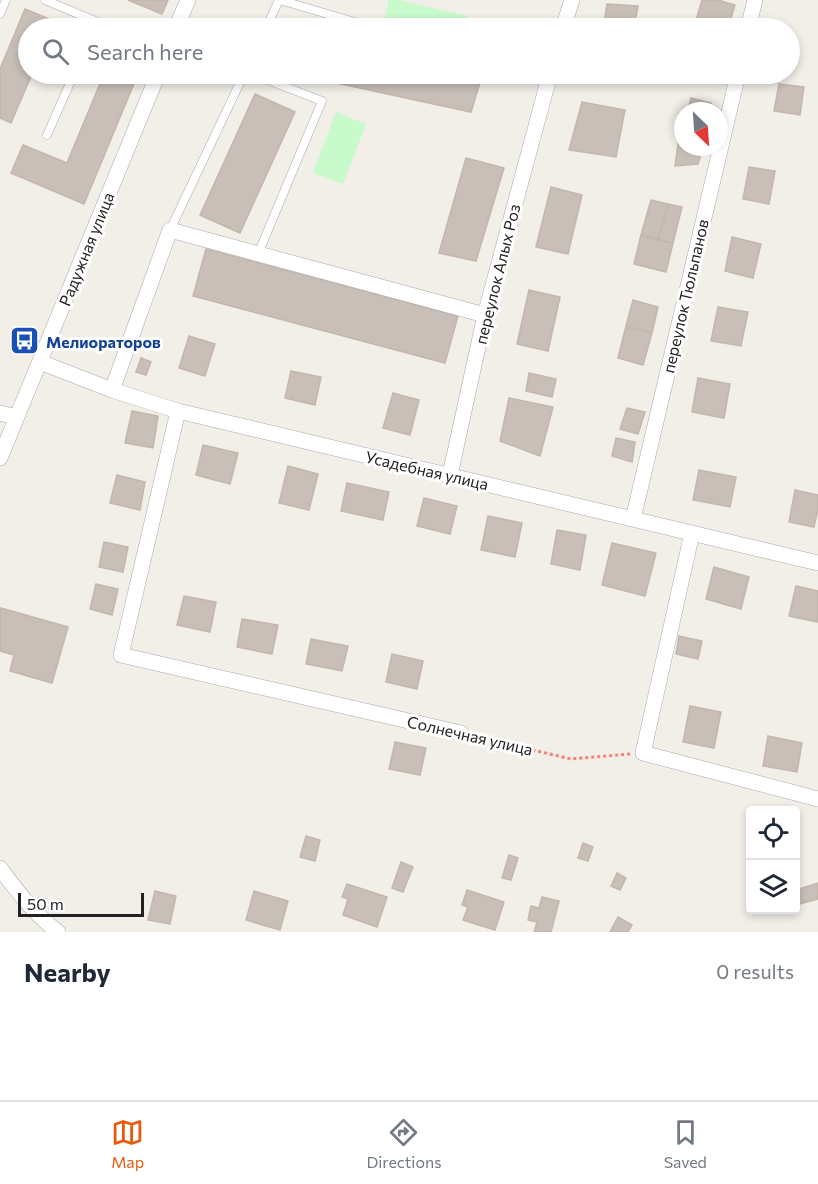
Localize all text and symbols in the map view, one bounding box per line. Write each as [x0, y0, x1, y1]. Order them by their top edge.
search box [18, 18, 800, 84]
icon: search [39, 35, 72, 68]
text: Search here [87, 38, 203, 65]
north arrow [674, 102, 728, 156]
street label: Радужная улица [54, 189, 118, 309]
street label: переулок Алых Роз [470, 202, 524, 346]
street label: переулок Тюльпанов [658, 217, 712, 375]
bus stop icon: Мелиораторов [9, 325, 41, 357]
place label: Мелиораторов [46, 332, 161, 351]
street label: Усадебная улица [364, 447, 490, 493]
street label: Солнечная улица [405, 711, 535, 759]
map controls [746, 806, 800, 914]
button: locate [746, 806, 800, 860]
button: layers [746, 860, 800, 914]
scale bar [18, 890, 144, 918]
text: 50 m [27, 894, 64, 913]
text: Nearby [24, 956, 111, 987]
text: 0 results [716, 959, 794, 983]
tab: Map [111, 1116, 144, 1171]
tab: Directions [366, 1116, 441, 1171]
tab: Saved [664, 1116, 707, 1171]

